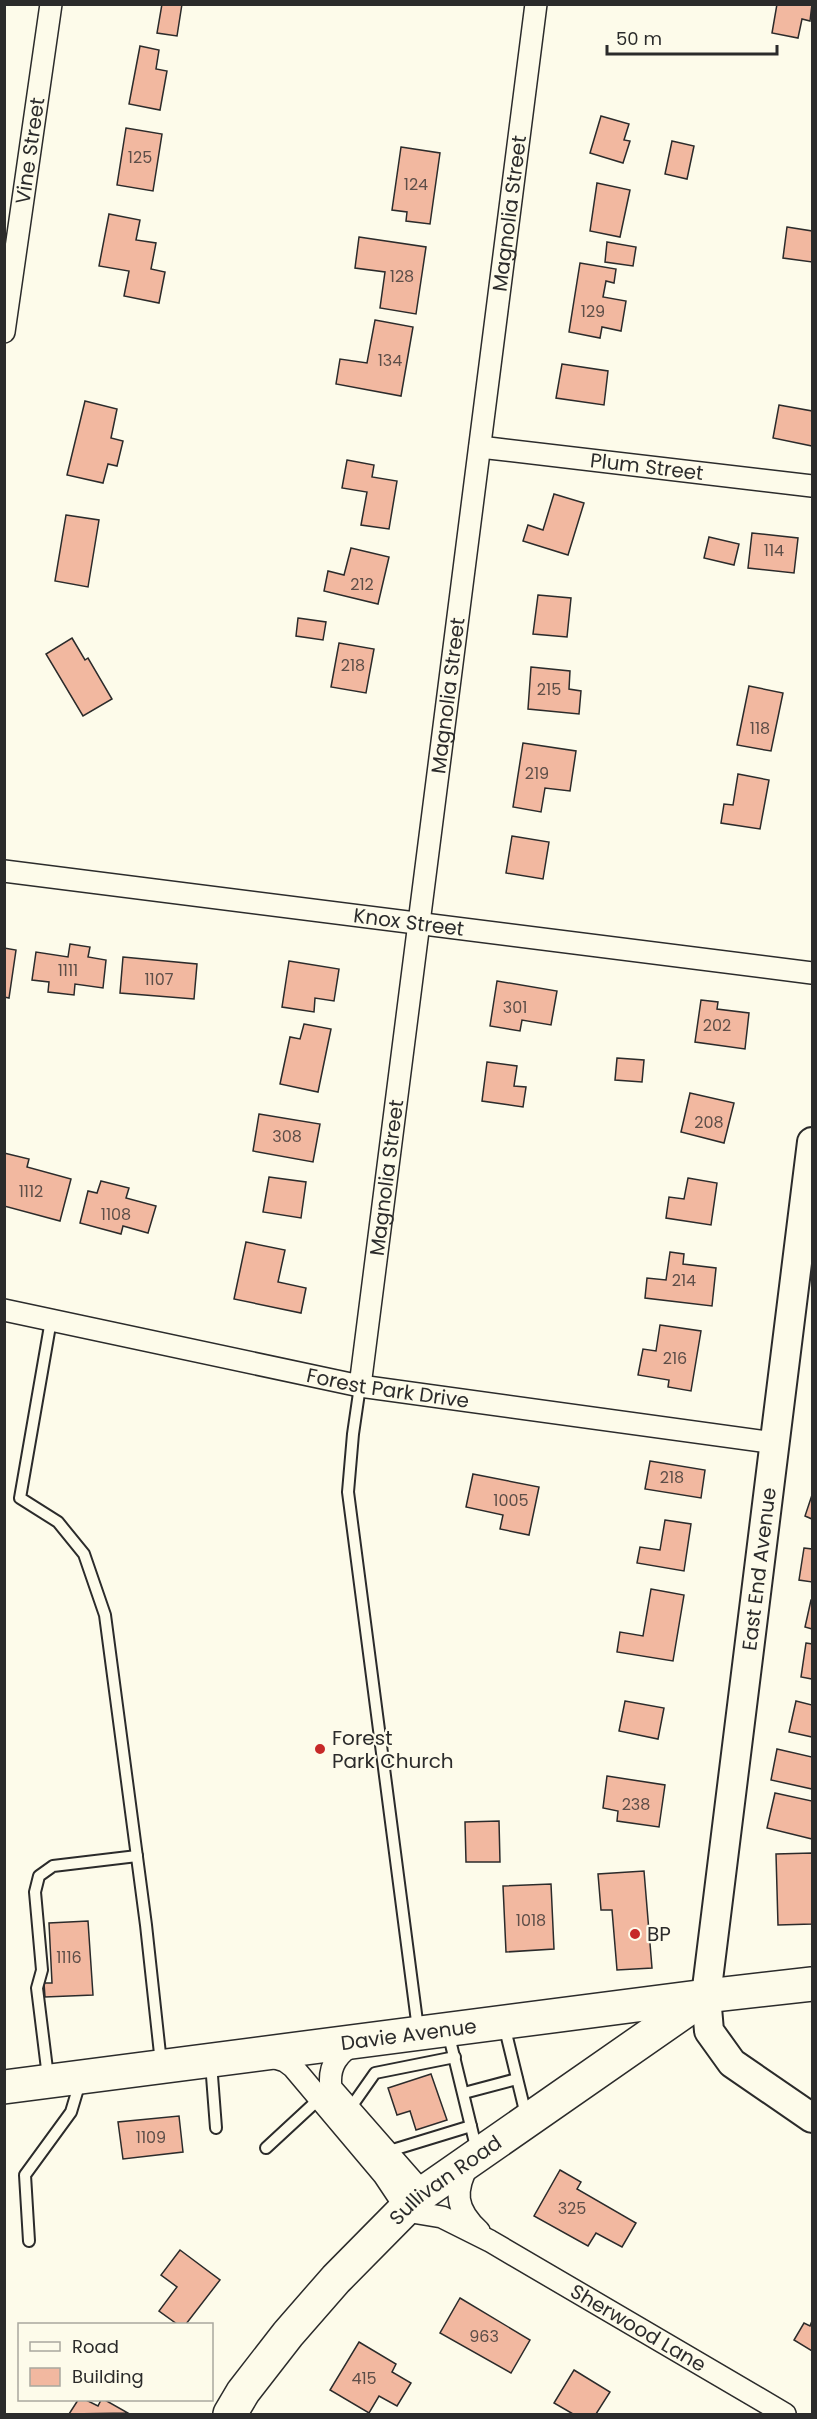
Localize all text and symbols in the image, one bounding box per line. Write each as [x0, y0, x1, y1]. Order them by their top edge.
scale bar [607, 18, 776, 56]
text: 50 m [616, 26, 662, 51]
street label: Vine Street [8, 96, 51, 206]
street label: Magnolia Street [486, 134, 533, 293]
house number: 125 [128, 146, 152, 169]
house number: 124 [404, 173, 428, 196]
house number: 128 [390, 265, 414, 288]
house number: 129 [581, 300, 605, 323]
house number: 134 [378, 349, 402, 372]
street label: Plum Street [589, 446, 705, 487]
house number: 114 [764, 539, 784, 562]
house number: 212 [350, 573, 374, 596]
street label: Magnolia Street [424, 616, 472, 775]
house number: 218 [341, 654, 365, 677]
house number: 215 [537, 678, 561, 701]
house number: 118 [750, 717, 770, 740]
house number: 219 [525, 762, 549, 785]
street label: Knox Street [352, 901, 466, 943]
house number: 1111 [58, 959, 78, 982]
house number: 1107 [144, 968, 174, 991]
house number: 301 [503, 996, 527, 1019]
house number: 202 [703, 1014, 731, 1037]
street label: Magnolia Street [363, 1098, 410, 1257]
house number: 208 [694, 1111, 724, 1134]
house number: 308 [272, 1125, 302, 1148]
house number: 1112 [19, 1180, 43, 1203]
house number: 1108 [101, 1203, 131, 1226]
house number: 214 [672, 1269, 696, 1292]
house number: 216 [663, 1347, 687, 1370]
street label: Forest Park Drive [304, 1361, 471, 1415]
house number: 218 [660, 1466, 684, 1489]
street label: East End Avenue [735, 1486, 783, 1652]
house number: 1005 [493, 1489, 529, 1512]
place label: Forest Park Church [332, 1724, 454, 1775]
marker: Forest Park Church [313, 1742, 327, 1756]
house number: 238 [622, 1793, 650, 1816]
house number: 1018 [516, 1909, 546, 1932]
place label: BP [647, 1920, 671, 1948]
marker: BP [628, 1927, 642, 1941]
house number: 1116 [56, 1946, 82, 1969]
street label: Davie Avenue [339, 2012, 478, 2057]
house number: 1109 [136, 2126, 166, 2149]
street label: Sullivan Road [383, 2129, 507, 2231]
house number: 325 [558, 2197, 586, 2220]
street label: Sherwood Lane [565, 2277, 711, 2379]
legend [18, 2323, 213, 2401]
house number: 963 [469, 2325, 499, 2348]
text: Road [72, 2334, 119, 2359]
text: Building [72, 2364, 144, 2389]
house number: 415 [351, 2367, 377, 2390]

